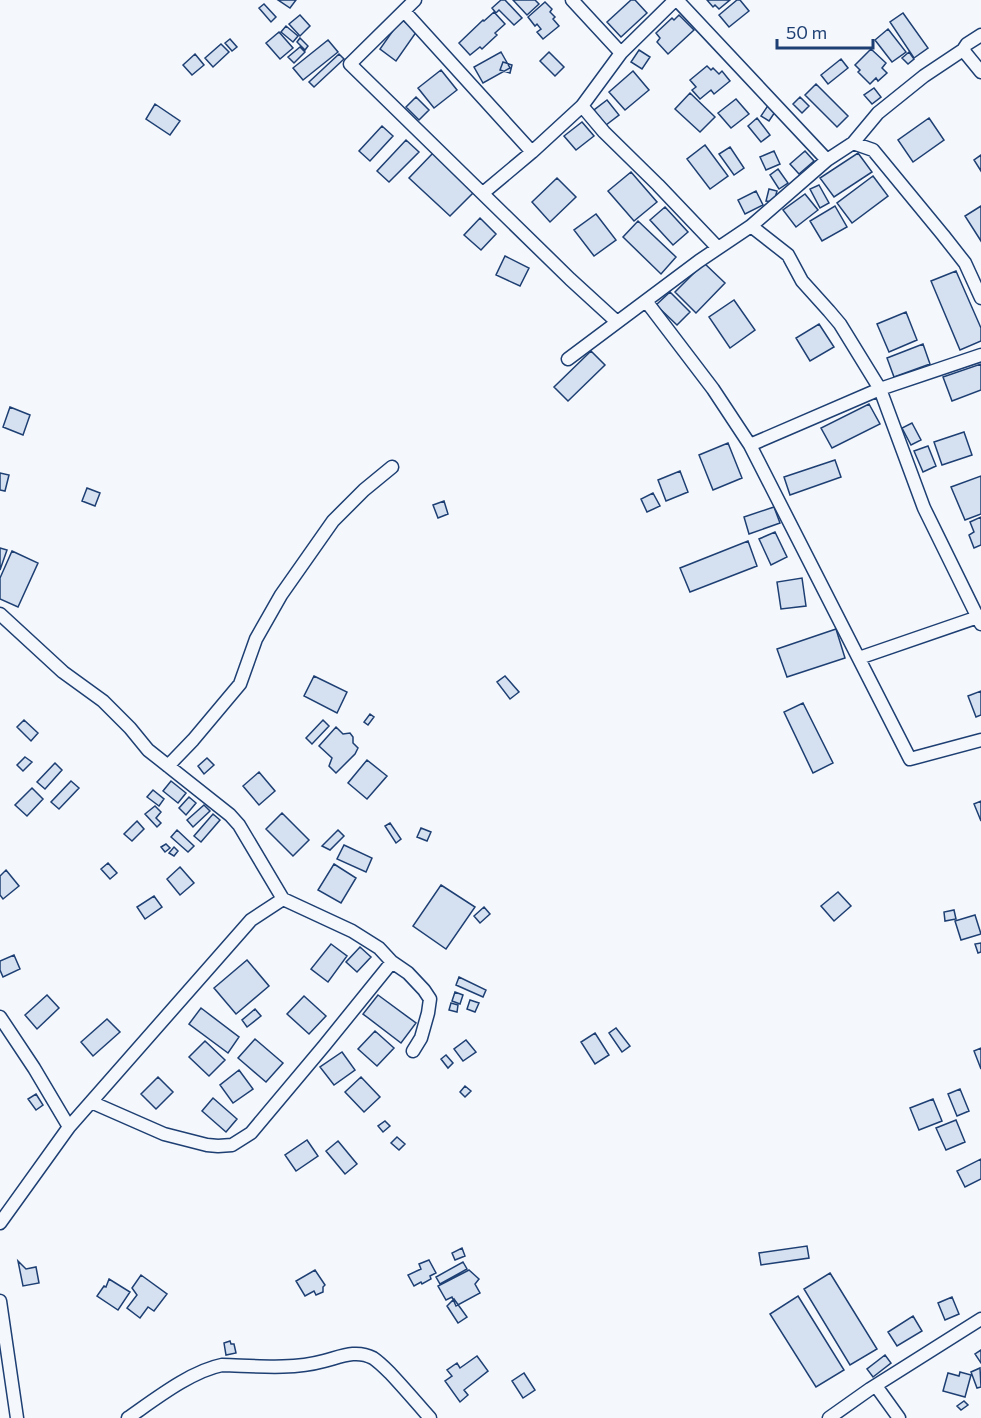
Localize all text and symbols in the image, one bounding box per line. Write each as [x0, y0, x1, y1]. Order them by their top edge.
scale bar [777, 12, 873, 50]
text: 50 m [786, 21, 827, 43]

